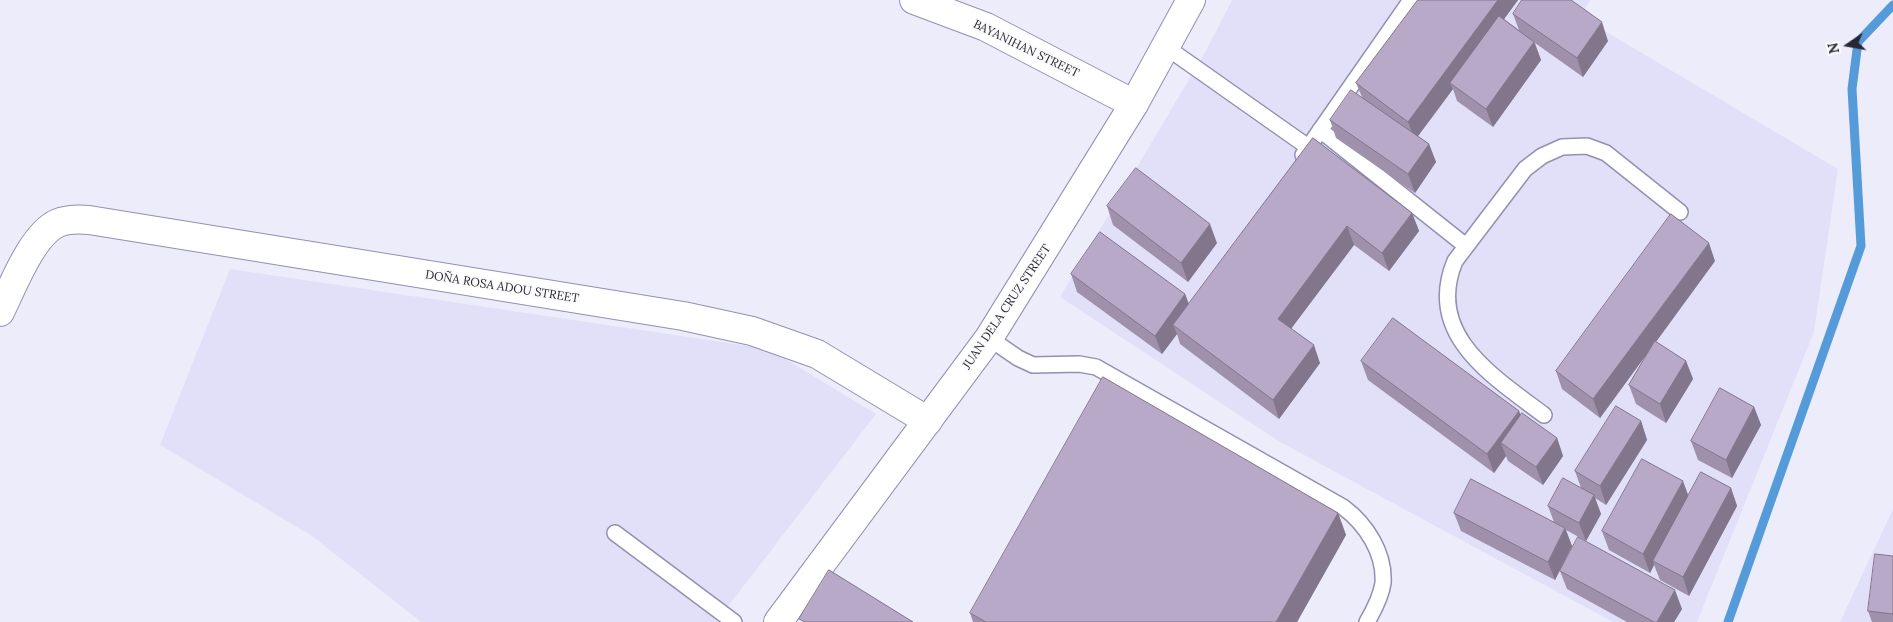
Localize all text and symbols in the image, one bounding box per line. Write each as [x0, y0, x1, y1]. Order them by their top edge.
street label: BAYANIHAN STREET [971, 17, 1081, 81]
north arrow [1823, 20, 1873, 70]
text: N [1823, 41, 1843, 55]
street label: JUAN DELA CRUZ STREET [960, 242, 1054, 372]
street label: DOÑA ROSA ADOU STREET [424, 268, 580, 306]

